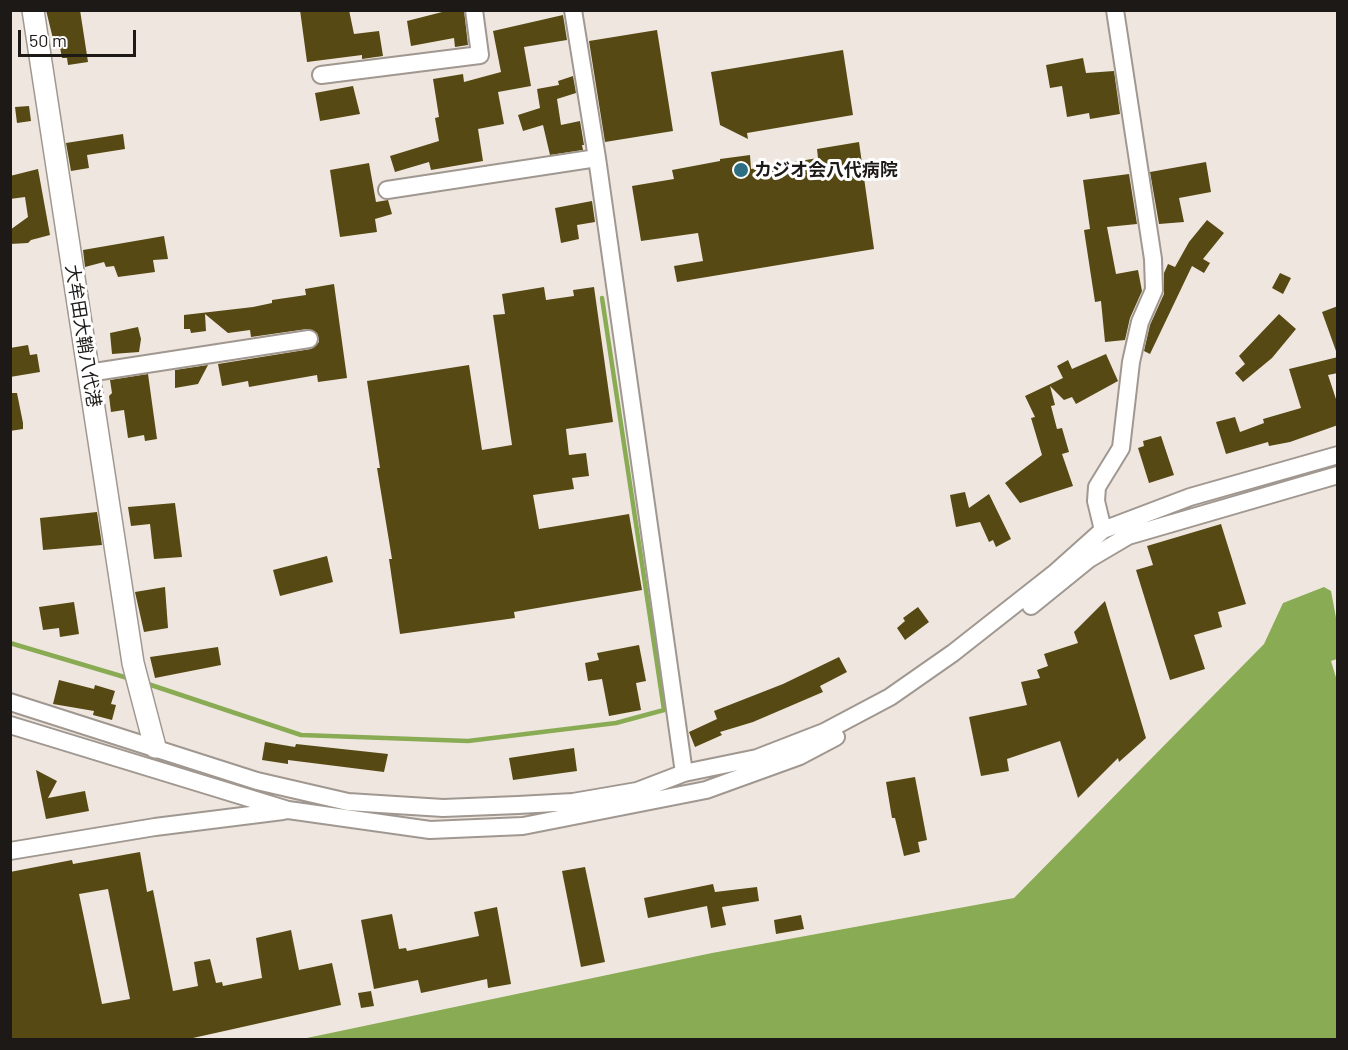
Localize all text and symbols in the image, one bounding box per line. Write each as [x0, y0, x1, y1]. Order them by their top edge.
scale bar [21, 18, 140, 56]
text: 50 m [29, 29, 67, 51]
place label: カジオ会八代病院 [754, 159, 898, 181]
marker: カジオ会八代病院 [732, 161, 750, 179]
street label: 大牟田大鞘八代港 [61, 263, 105, 409]

